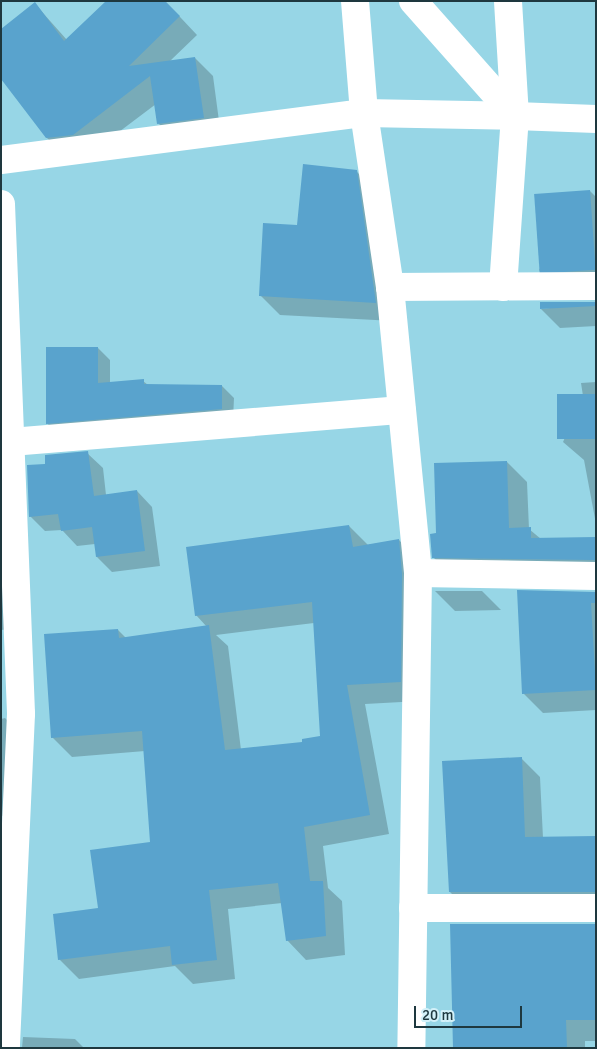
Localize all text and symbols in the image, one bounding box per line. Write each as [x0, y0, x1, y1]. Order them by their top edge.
scale bar [417, 996, 524, 1028]
text: 20 m [422, 1006, 453, 1024]

